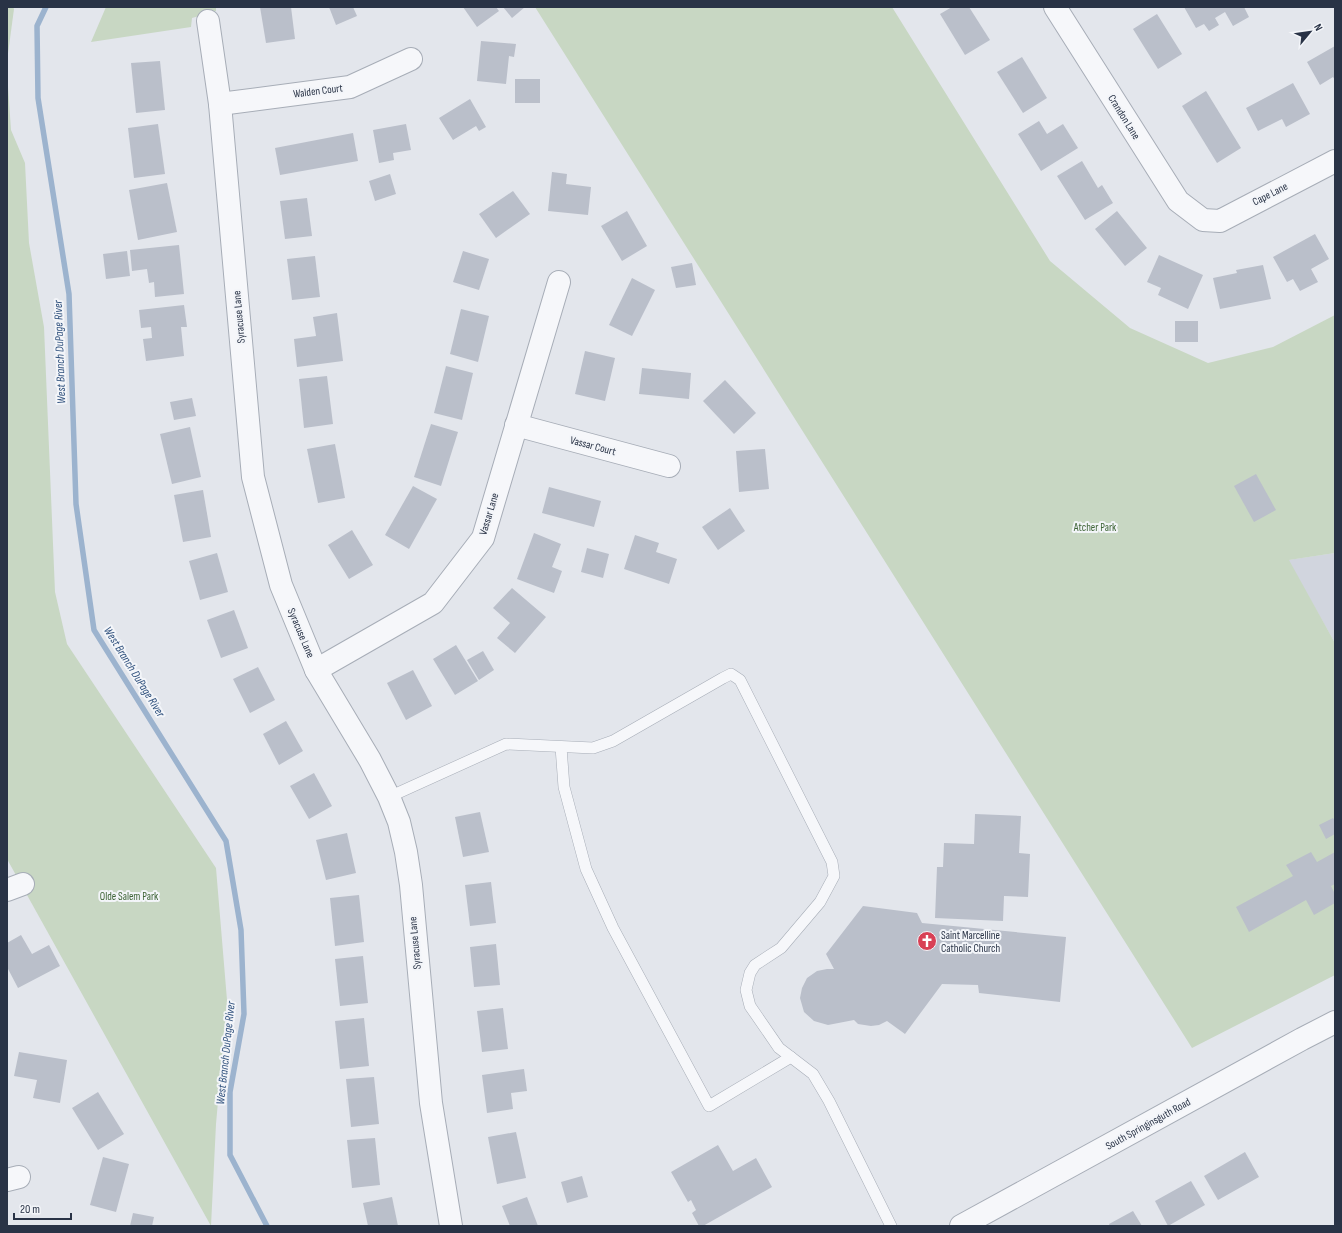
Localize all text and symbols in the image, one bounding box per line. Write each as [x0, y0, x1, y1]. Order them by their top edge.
north arrow [1290, 12, 1330, 52]
text: N [1311, 22, 1325, 33]
street label: Walden Court [293, 81, 344, 100]
street label: Crandon Lane [1105, 92, 1143, 142]
street label: Cape Lane [1250, 180, 1290, 208]
street label: Syracuse Lane [230, 290, 248, 344]
water label: West Branch DuPage River [51, 299, 69, 404]
street label: Vassar Court [569, 434, 618, 458]
street label: Vassar Lane [476, 491, 502, 537]
park label: Atcher Park [1073, 521, 1117, 534]
street label: Syracuse Lane [285, 606, 317, 660]
water label: West Branch DuPage River [100, 624, 168, 721]
park label: Olde Salem Park [100, 890, 159, 903]
street label: Syracuse Lane [406, 916, 424, 970]
place label: Saint Marcelline Catholic Church [941, 929, 1001, 955]
church icon: Saint Marcelline Catholic Church [916, 930, 938, 952]
water label: West Branch DuPage River [213, 1000, 239, 1105]
street label: South Springinsguth Road [1103, 1095, 1193, 1153]
scale bar [14, 1195, 71, 1221]
text: 20 m [20, 1202, 40, 1217]

